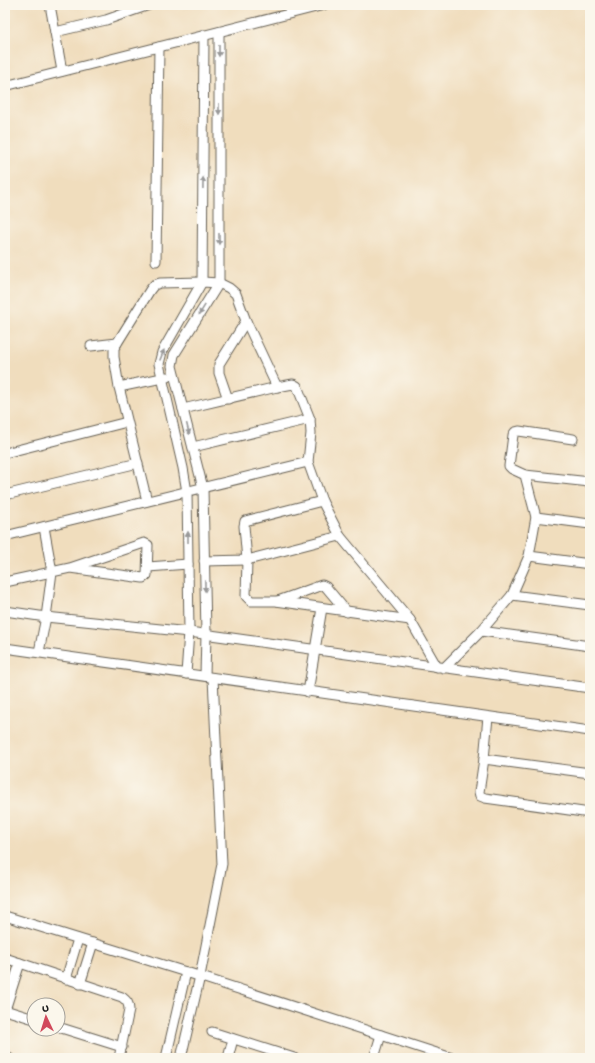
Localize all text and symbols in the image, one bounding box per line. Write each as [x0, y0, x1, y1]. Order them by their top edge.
one-way arrow [216, 45, 222, 58]
one-way arrow [216, 103, 222, 116]
one-way arrow [200, 176, 206, 189]
one-way arrow [216, 233, 222, 246]
one-way arrow [199, 304, 206, 316]
one-way arrow [159, 349, 165, 360]
one-way arrow [186, 423, 192, 436]
one-way arrow [185, 530, 191, 543]
one-way arrow [201, 580, 208, 592]
north arrow [26, 997, 66, 1037]
text: U [42, 1003, 50, 1015]

